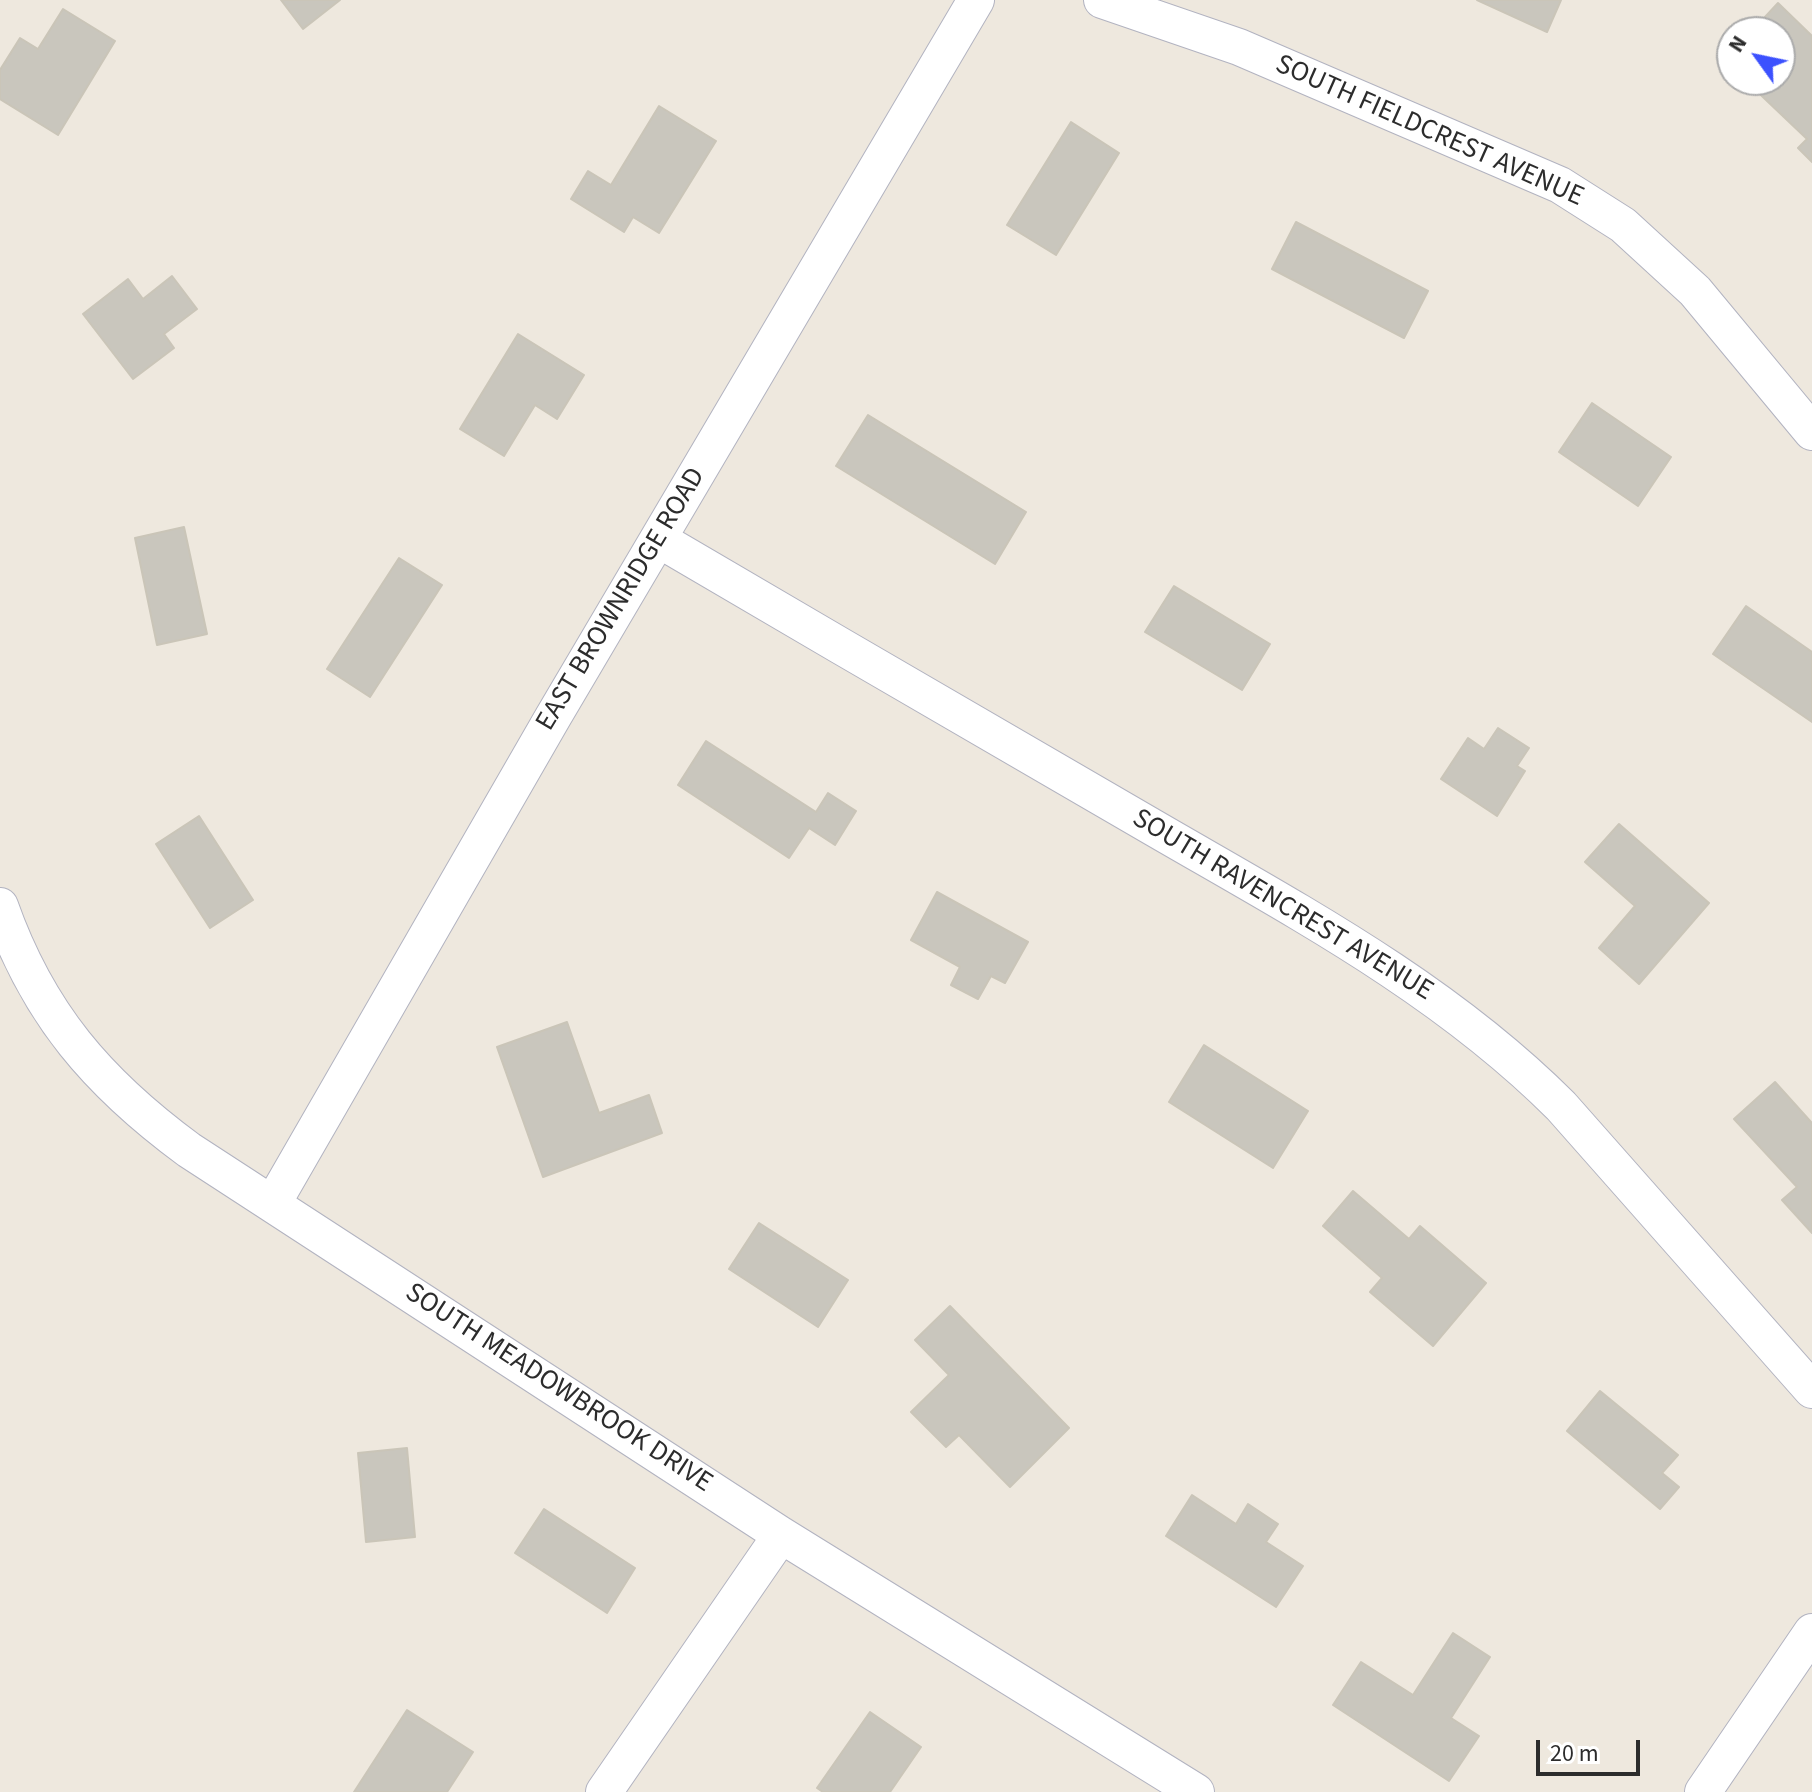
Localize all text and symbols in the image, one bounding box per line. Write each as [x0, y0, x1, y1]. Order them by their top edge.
north arrow [1716, 16, 1796, 96]
text: N [1720, 29, 1755, 59]
street label: SOUTH FIELDCREST AVENUE [1270, 49, 1588, 215]
street label: EAST BROWNRIDGE ROAD [530, 462, 714, 738]
street label: SOUTH RAVENCREST AVENUE [1125, 803, 1439, 1009]
street label: SOUTH MEADOWBROOK DRIVE [398, 1277, 718, 1501]
scale bar [1540, 1724, 1644, 1774]
text: 20 m [1550, 1736, 1599, 1771]

